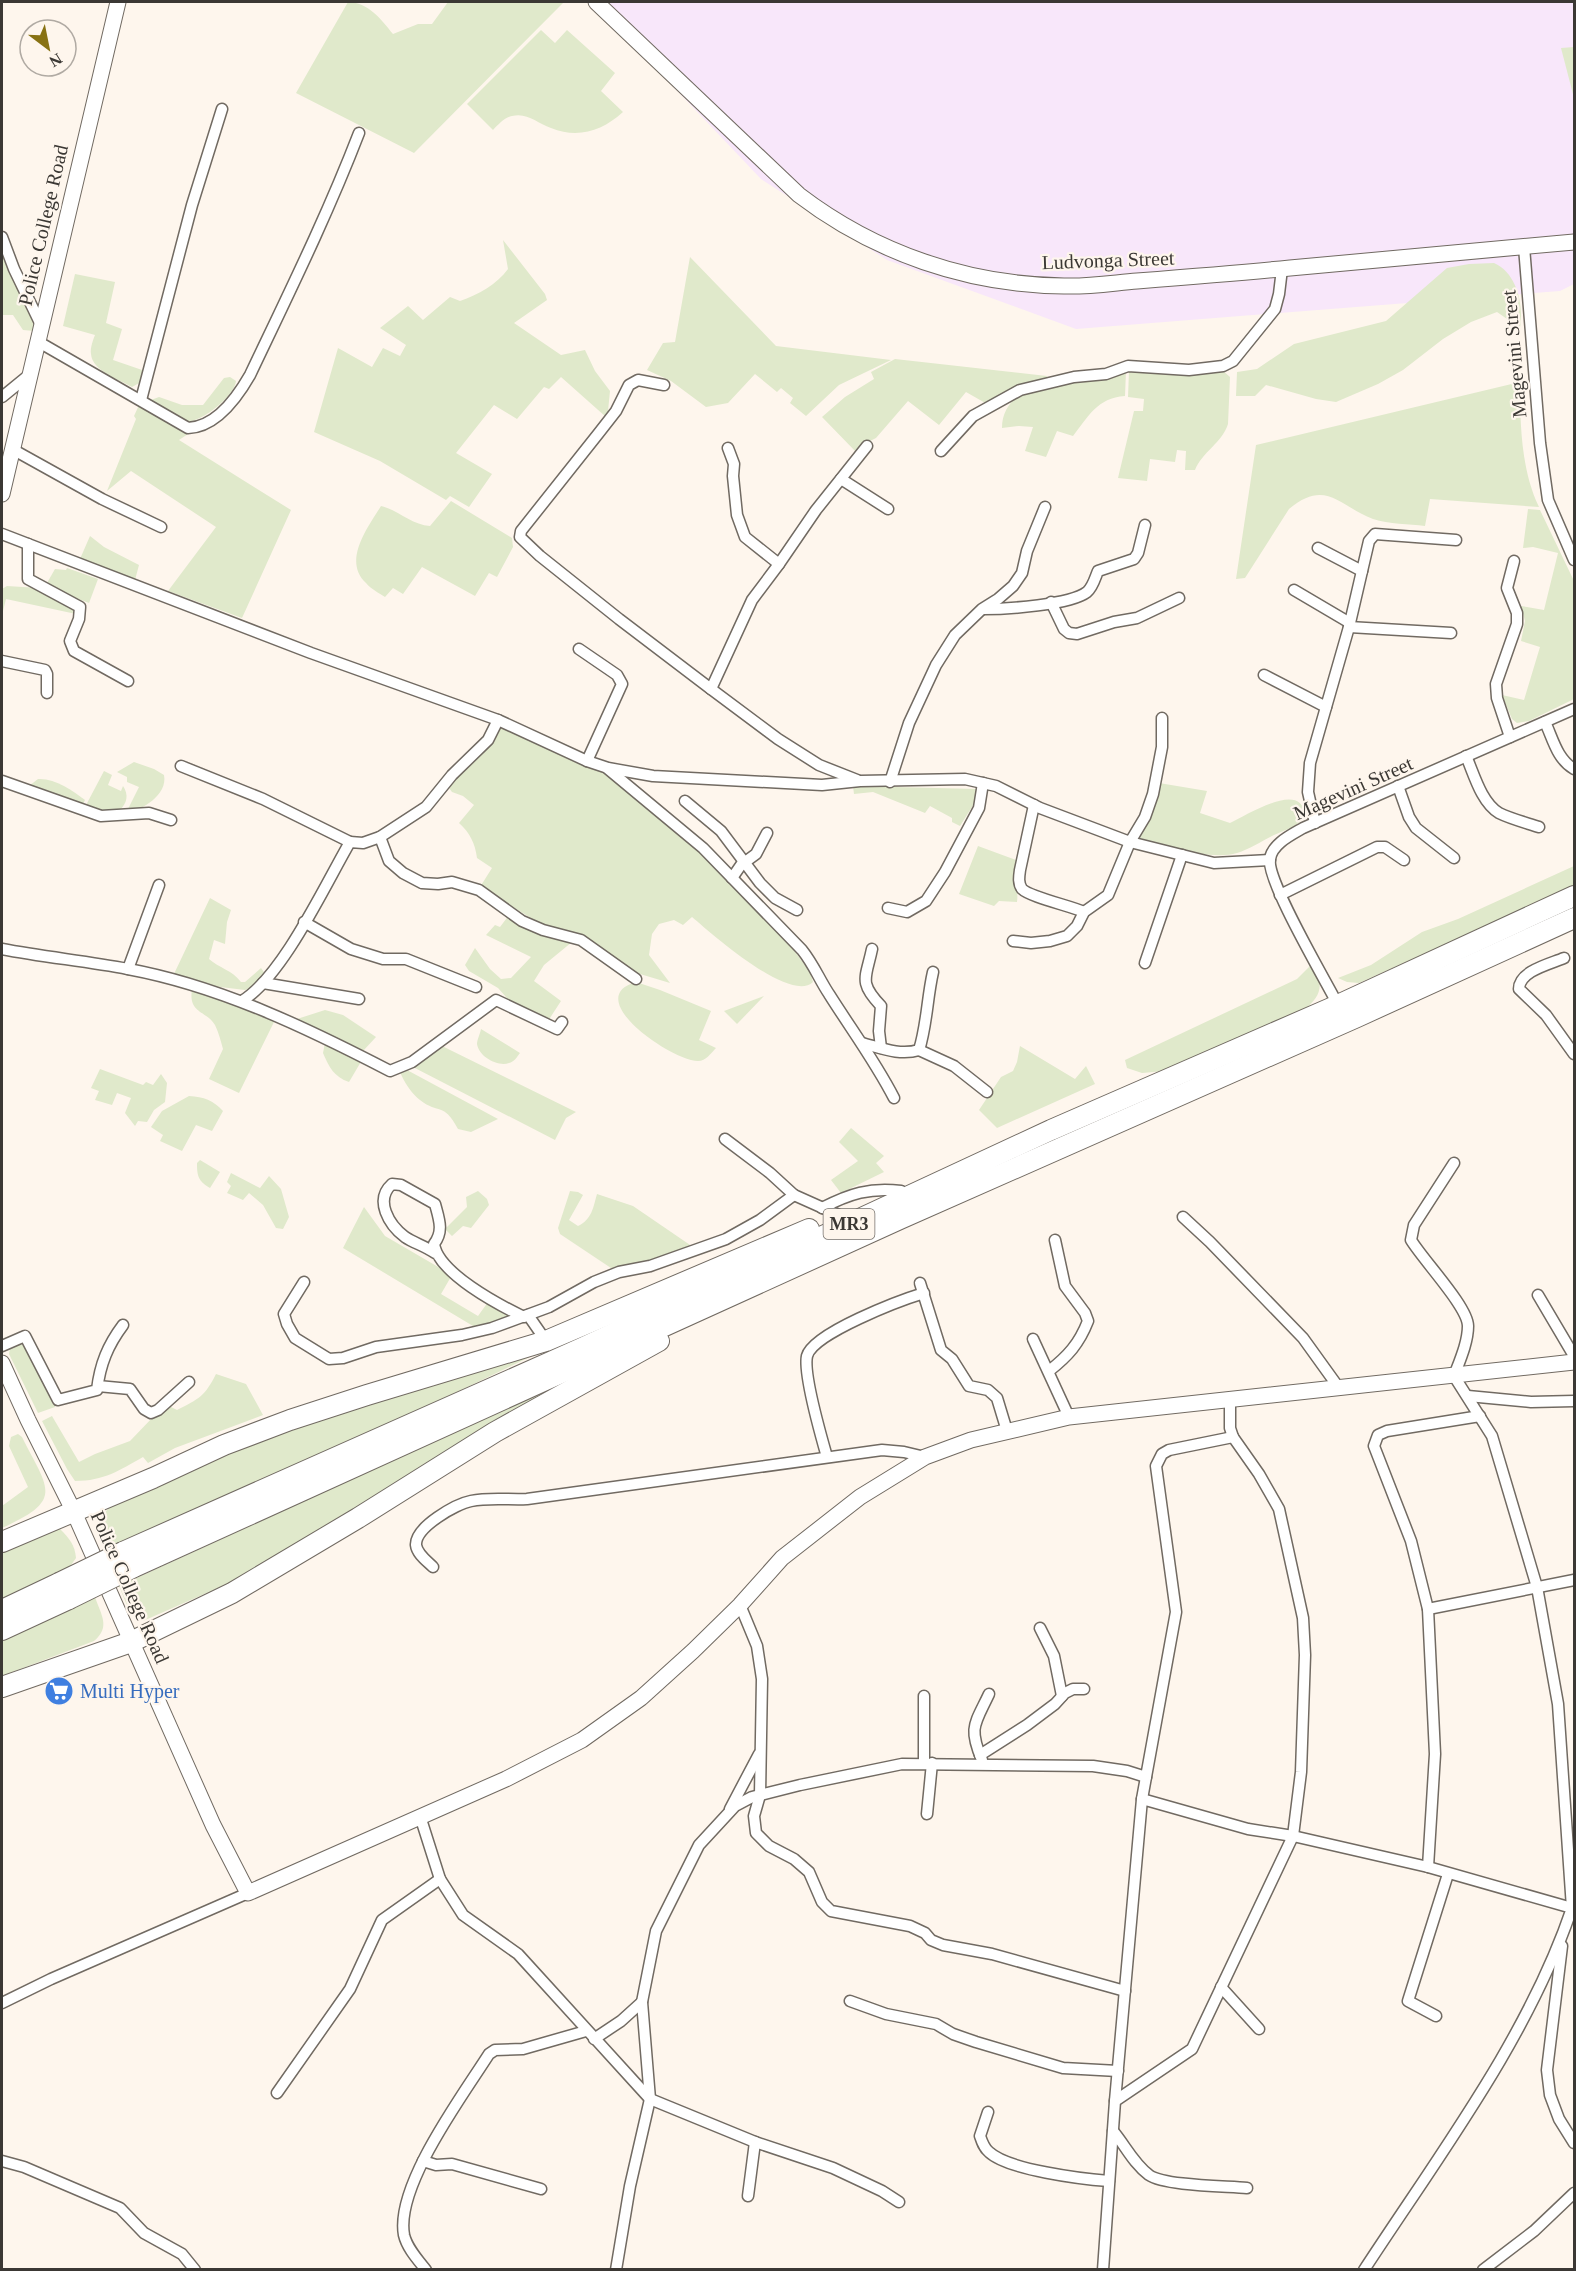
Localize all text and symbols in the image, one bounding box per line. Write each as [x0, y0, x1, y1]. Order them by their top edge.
north arrow [18, 18, 78, 78]
text: N [46, 50, 65, 71]
street label: Police College Road [14, 142, 73, 308]
street label: Ludvonga Street [1041, 247, 1175, 274]
street label: Magevini Street [1497, 289, 1532, 419]
street label: Magevini Street [1290, 752, 1417, 825]
road number: MR3 [824, 1209, 874, 1239]
street label: Police College Road [86, 1507, 173, 1667]
supermarket icon: Multi Hyper [43, 1675, 75, 1707]
place label: Multi Hyper [80, 1680, 180, 1703]

